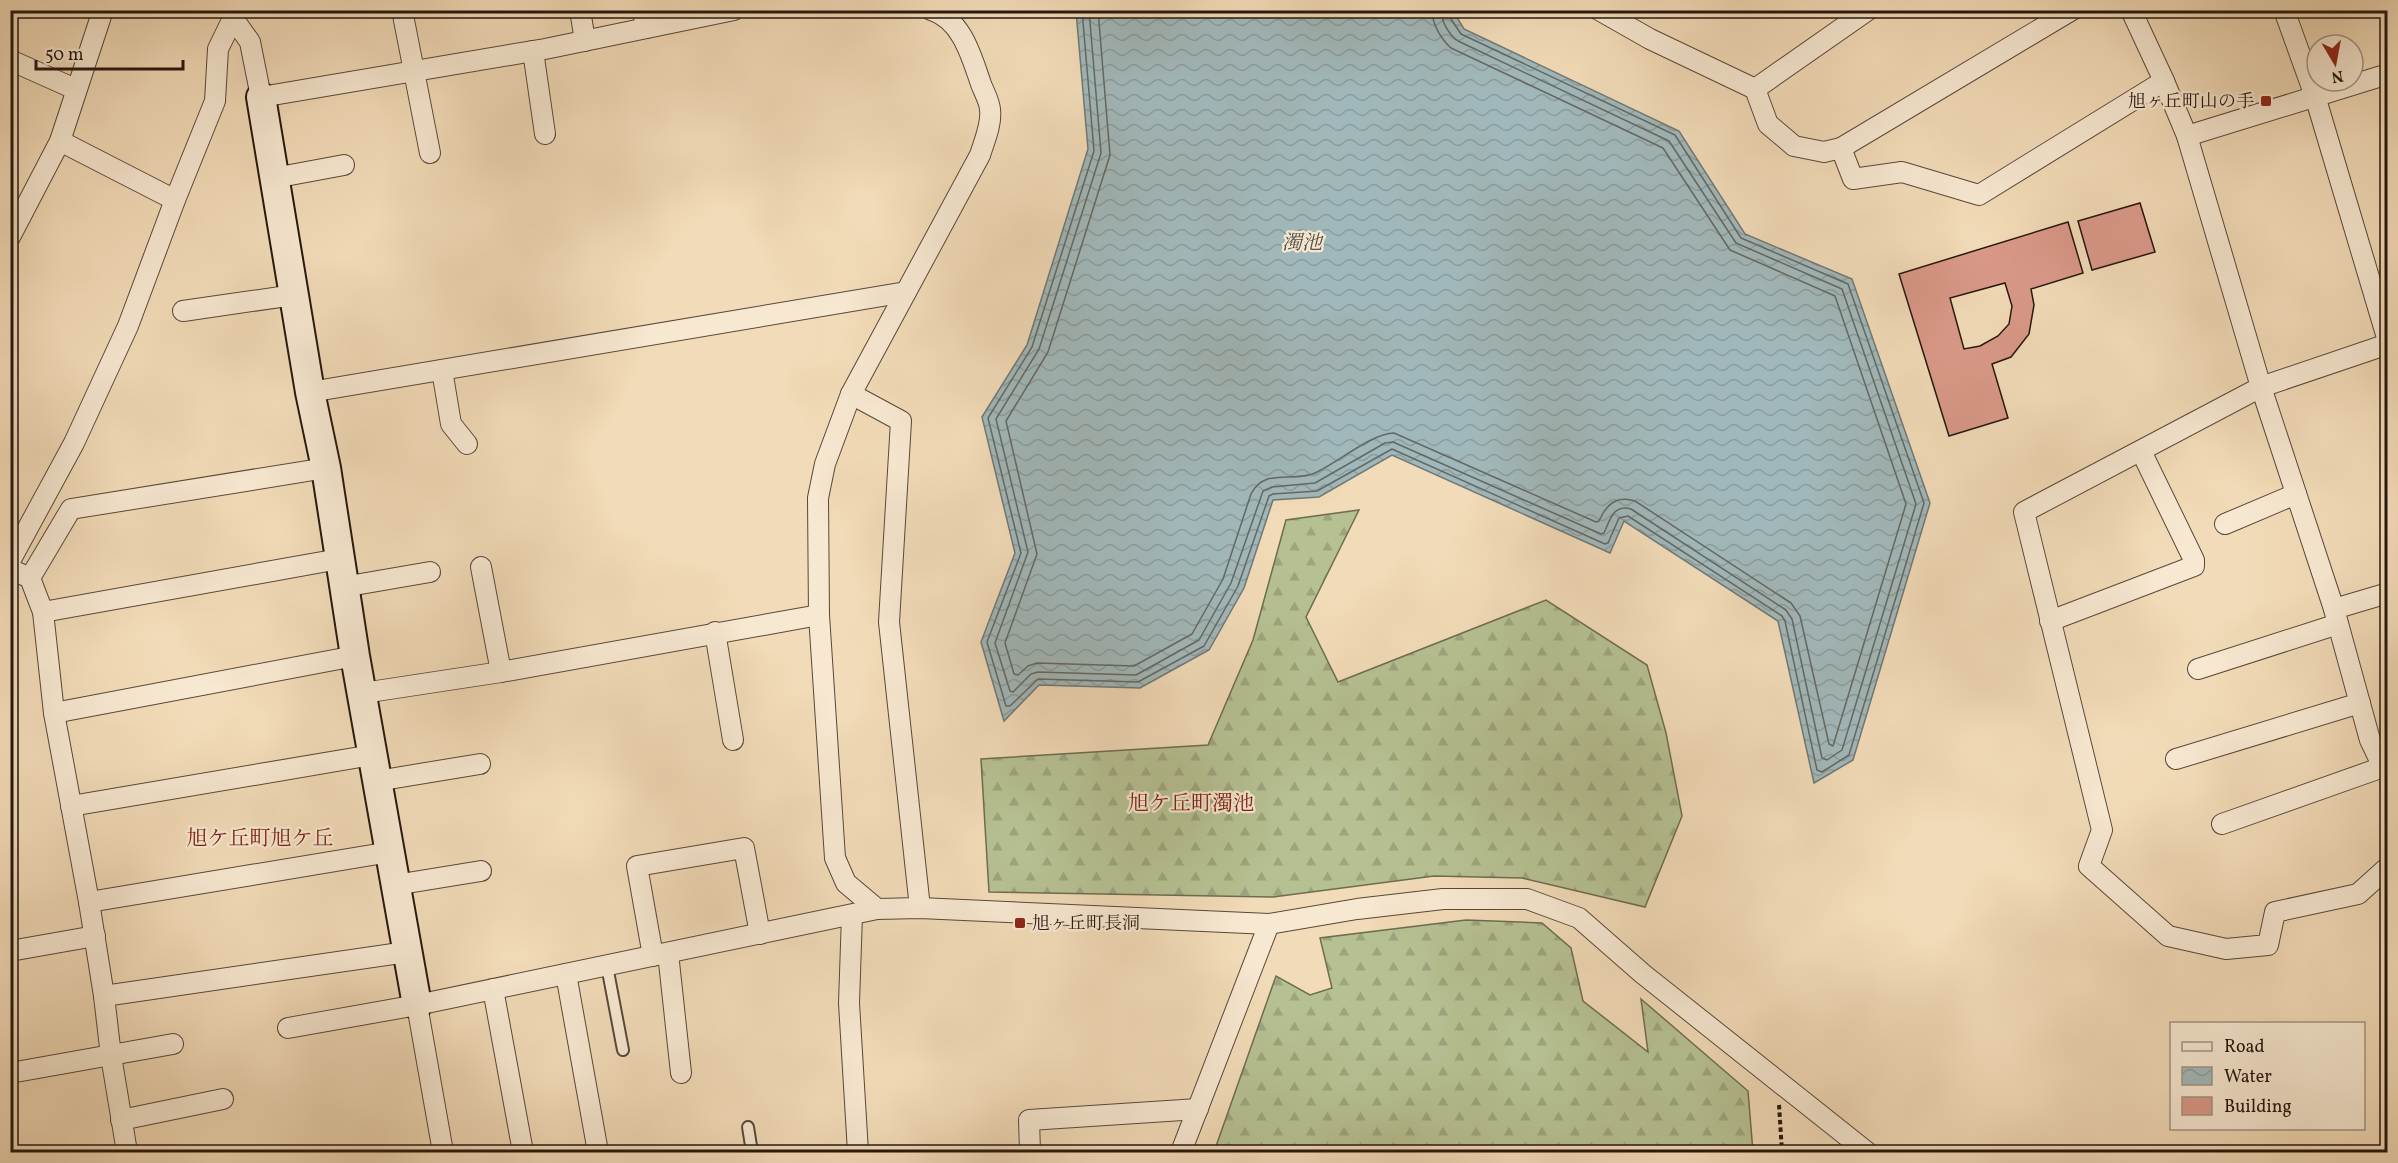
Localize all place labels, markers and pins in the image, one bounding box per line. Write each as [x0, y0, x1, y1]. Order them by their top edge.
place label: 旭ヶ丘町山の手 [2128, 90, 2254, 115]
marker: 旭ヶ丘町山の手 [2259, 94, 2273, 108]
place label: 旭ヶ丘町長洞 [1032, 912, 1140, 937]
marker: 旭ヶ丘町長洞 [1013, 916, 1027, 930]

